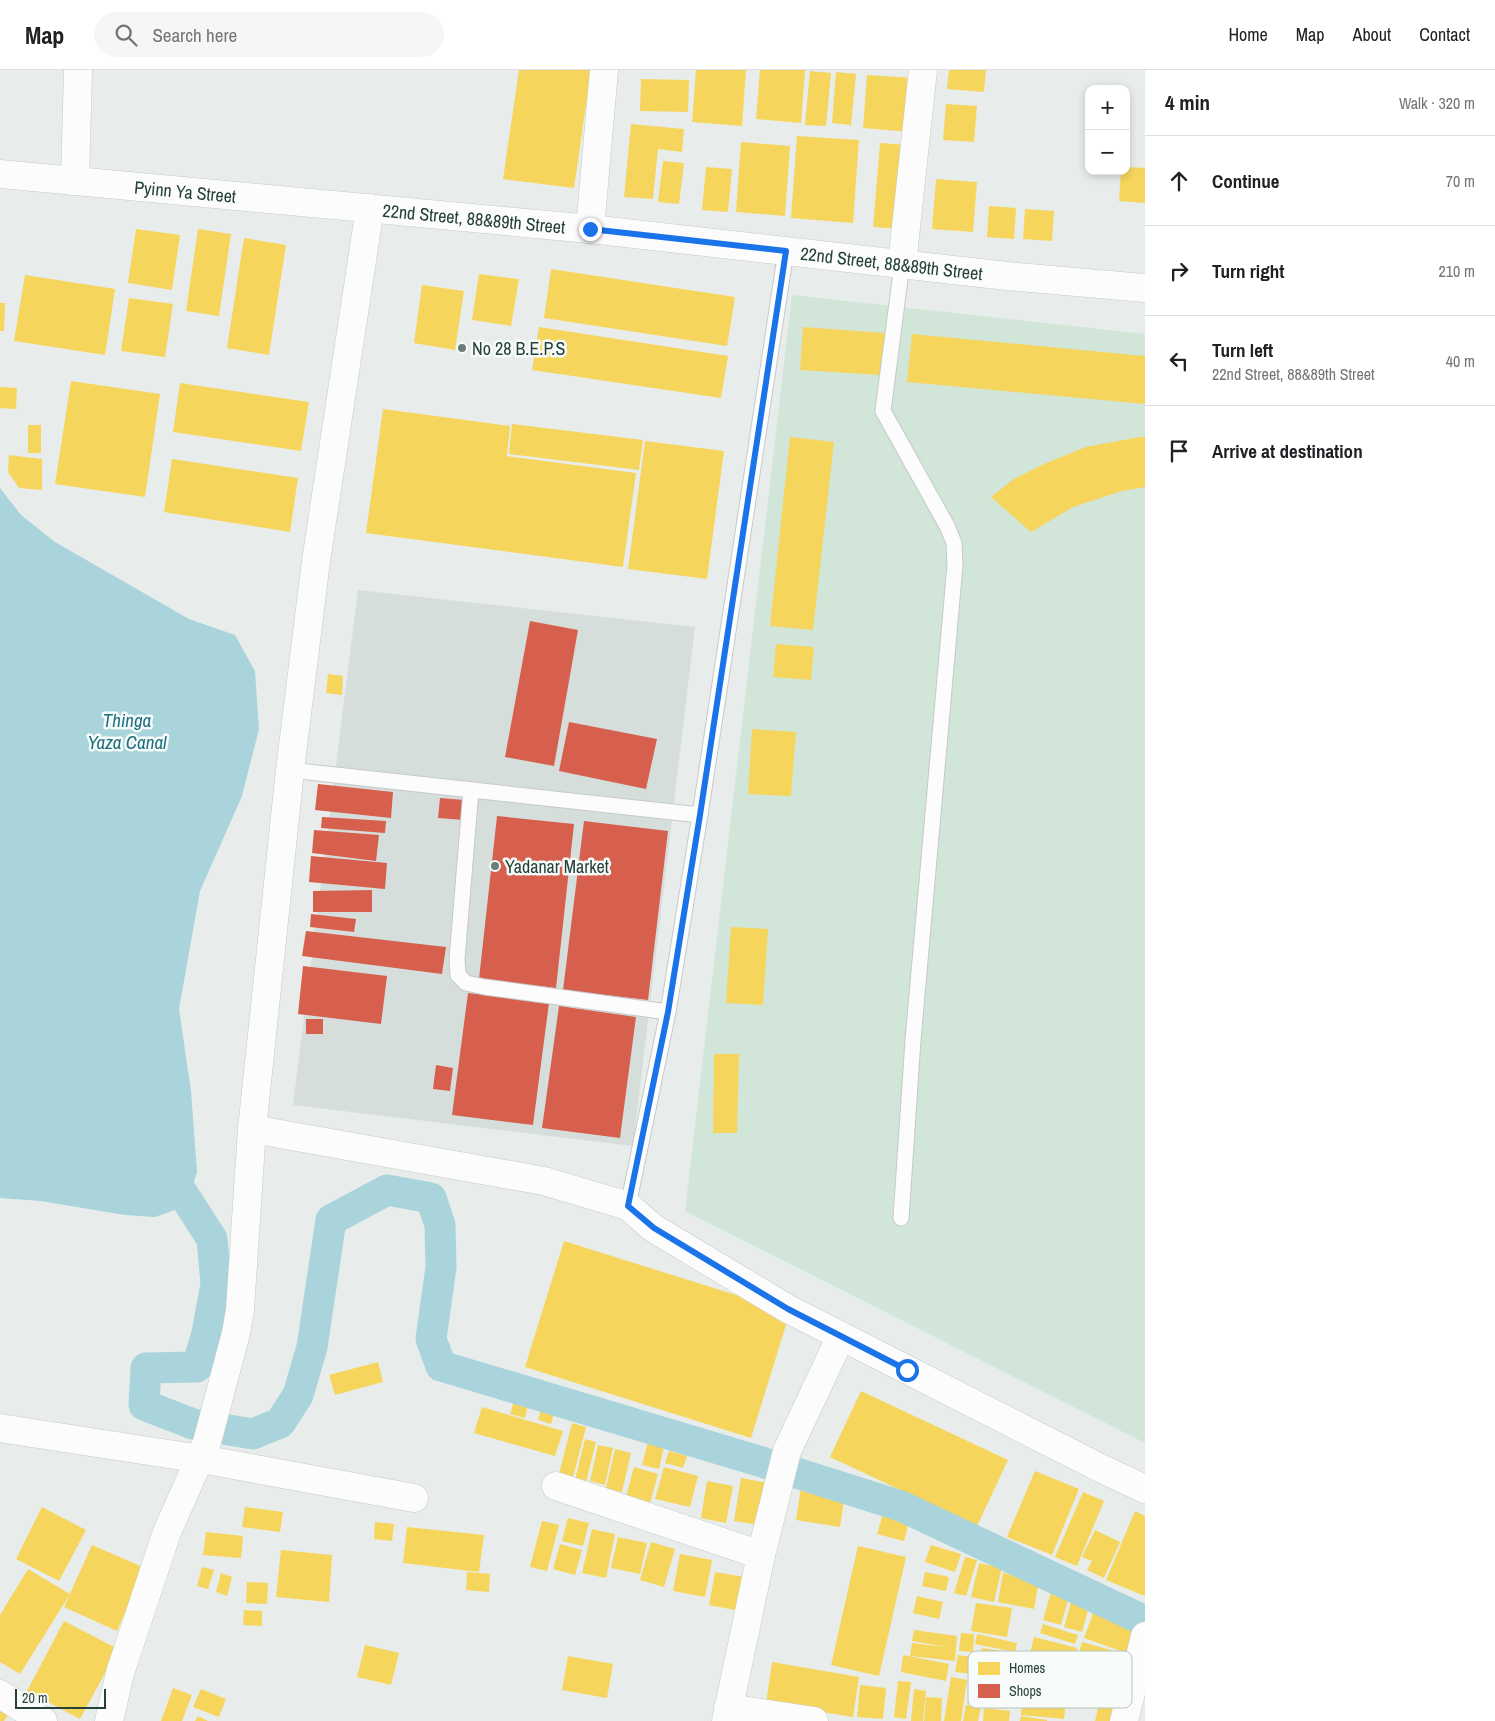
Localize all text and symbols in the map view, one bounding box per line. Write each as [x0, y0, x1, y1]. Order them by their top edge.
search box [94, 12, 444, 57]
text: Map [25, 19, 64, 51]
icon: search [112, 21, 140, 49]
text: Search here [152, 22, 237, 48]
text: Home [1228, 22, 1268, 47]
text: Map [1296, 22, 1325, 47]
text: About [1353, 22, 1391, 47]
text: Contact [1419, 22, 1470, 47]
map controls [1085, 85, 1130, 175]
button: + [1085, 85, 1130, 130]
text: 4 min [1165, 88, 1210, 117]
text: Walk · 320 m [1399, 92, 1475, 114]
button: − [1085, 130, 1130, 175]
icon: ahead [1165, 167, 1193, 195]
text: Continue [1212, 168, 1280, 194]
text: 70 m [1446, 170, 1475, 192]
street label: Pyinn Ya Street [133, 174, 237, 208]
street label: 22nd Street, 88&89th Street [382, 197, 566, 239]
route end [579, 218, 602, 241]
street label: 22nd Street, 88&89th Street [799, 240, 984, 286]
icon: right [1165, 257, 1193, 285]
text: Turn right [1212, 258, 1284, 284]
text: 210 m [1439, 260, 1475, 282]
place label: No 28 B.E.P.S [472, 336, 565, 361]
text: Turn left [1212, 337, 1273, 363]
marker: No 28 B.E.P.S [456, 342, 468, 354]
icon: left [1165, 347, 1193, 375]
text: 40 m [1446, 350, 1475, 372]
text: 22nd Street, 88&89th Street [1212, 363, 1375, 385]
icon: arrive [1165, 437, 1193, 465]
text: Arrive at destination [1212, 438, 1363, 464]
water label: Thinga Yaza Canal [87, 707, 167, 755]
place label: Yadanar Market [505, 854, 609, 879]
marker: Yadanar Market [489, 860, 501, 872]
route start [896, 1359, 919, 1382]
legend [968, 1651, 1132, 1708]
text: Homes [1009, 1659, 1046, 1677]
text: Shops [1009, 1682, 1042, 1700]
scale bar [15, 1686, 106, 1709]
text: 20 m [22, 1689, 48, 1707]

